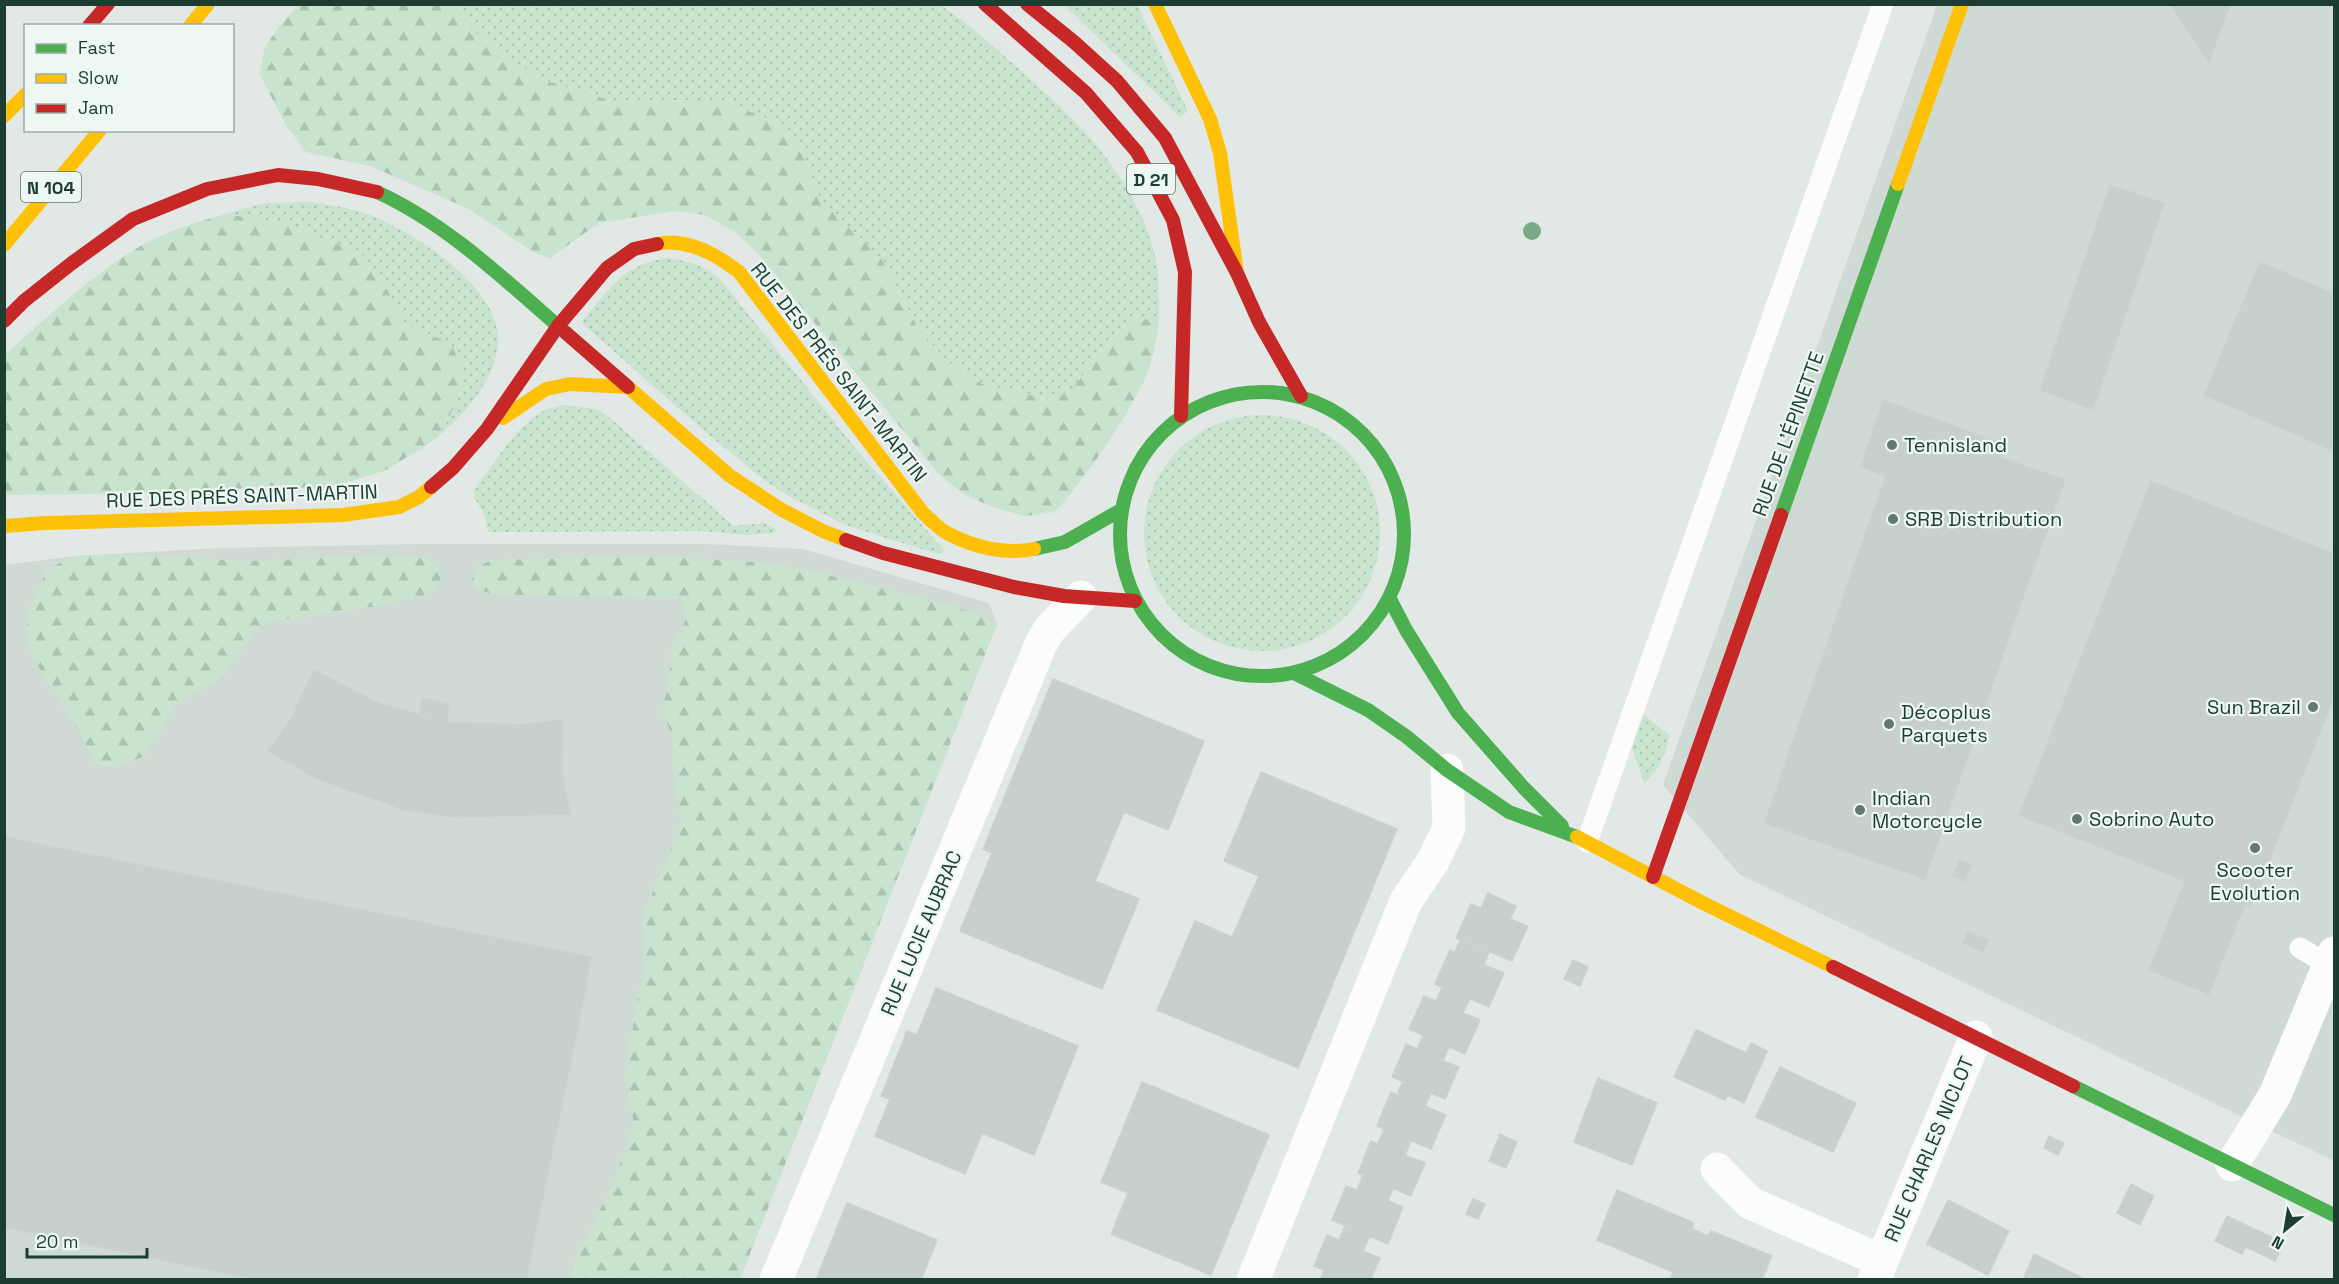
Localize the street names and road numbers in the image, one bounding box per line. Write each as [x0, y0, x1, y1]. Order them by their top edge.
road number: D 21 [1127, 164, 1175, 194]
road number: N 104 [21, 172, 81, 202]
street label: RUE DES PRÉS SAINT-MARTIN [745, 257, 933, 487]
street label: RUE DE L'ÉPINETTE [1746, 348, 1830, 520]
street label: RUE DES PRÉS SAINT-MARTIN [106, 478, 378, 514]
street label: RUE LUCIE AUBRAC [874, 847, 968, 1019]
street label: RUE CHARLES NICLOT [1878, 1052, 1980, 1246]

